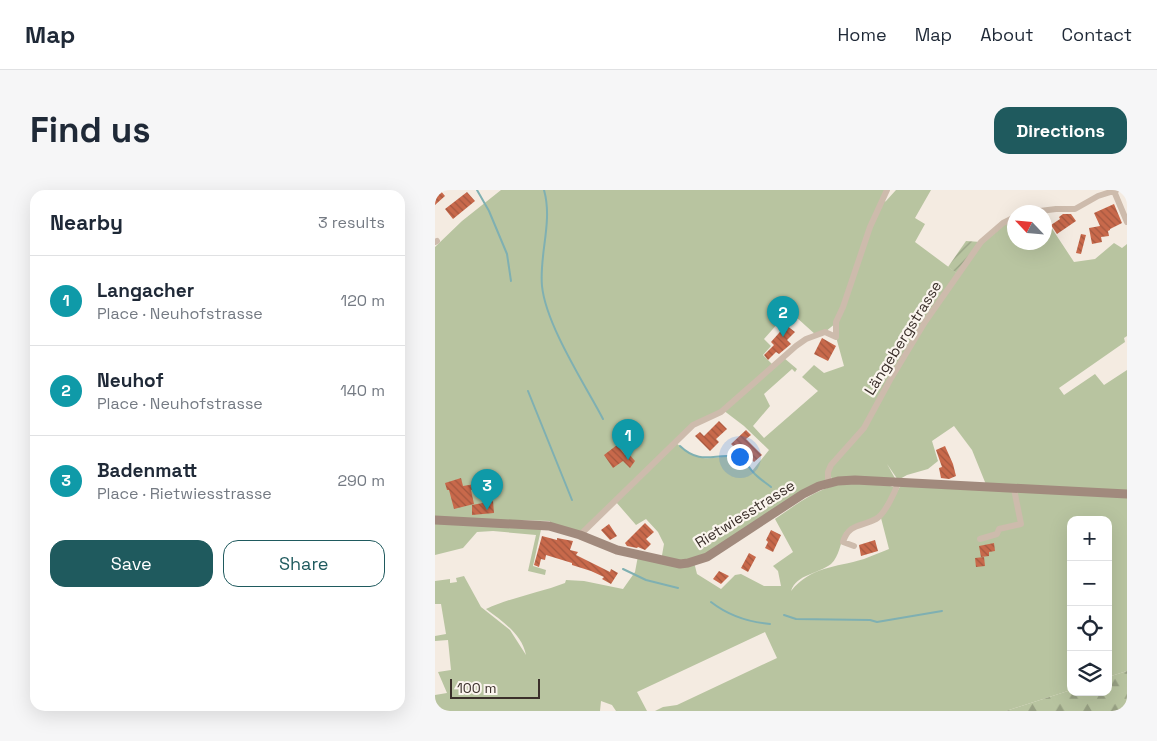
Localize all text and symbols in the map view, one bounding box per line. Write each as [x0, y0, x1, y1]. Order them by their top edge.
text: Map [25, 19, 75, 50]
text: Home [838, 23, 887, 46]
text: Map [915, 23, 952, 46]
text: About [980, 23, 1034, 46]
text: Contact [1062, 23, 1132, 46]
button: Directions [994, 107, 1127, 154]
text: Find us [30, 108, 151, 152]
north arrow [1007, 205, 1052, 250]
text: Nearby [50, 209, 123, 236]
text: 3 results [318, 212, 385, 233]
street label: Längebergstrasse [860, 277, 945, 398]
text: Langacher [97, 278, 194, 303]
text: 1 [62, 290, 70, 311]
text: 120 m [341, 290, 385, 311]
pin: 2 [767, 296, 799, 337]
text: Place · Neuhofstrasse [97, 303, 263, 324]
text: Neuhof [97, 368, 164, 393]
text: 2 [61, 380, 71, 401]
text: 140 m [340, 380, 385, 401]
text: Place · Neuhofstrasse [97, 393, 263, 414]
pin: 1 [612, 419, 644, 460]
your location [727, 444, 753, 470]
text: Badenmatt [97, 458, 197, 483]
pin: 3 [471, 469, 503, 510]
text: 3 [61, 470, 71, 491]
text: 290 m [337, 470, 385, 491]
street label: Rietwiesstrasse [691, 475, 798, 552]
text: Place · Rietwiesstrasse [97, 483, 272, 504]
map controls [1067, 516, 1112, 696]
button: + [1067, 516, 1112, 561]
button: Save [50, 540, 213, 587]
button: Share [223, 540, 385, 587]
button: − [1067, 561, 1112, 606]
button: locate [1067, 606, 1112, 651]
button: layers [1067, 651, 1112, 696]
scale bar [450, 676, 540, 699]
text: 100 m [457, 679, 496, 697]

